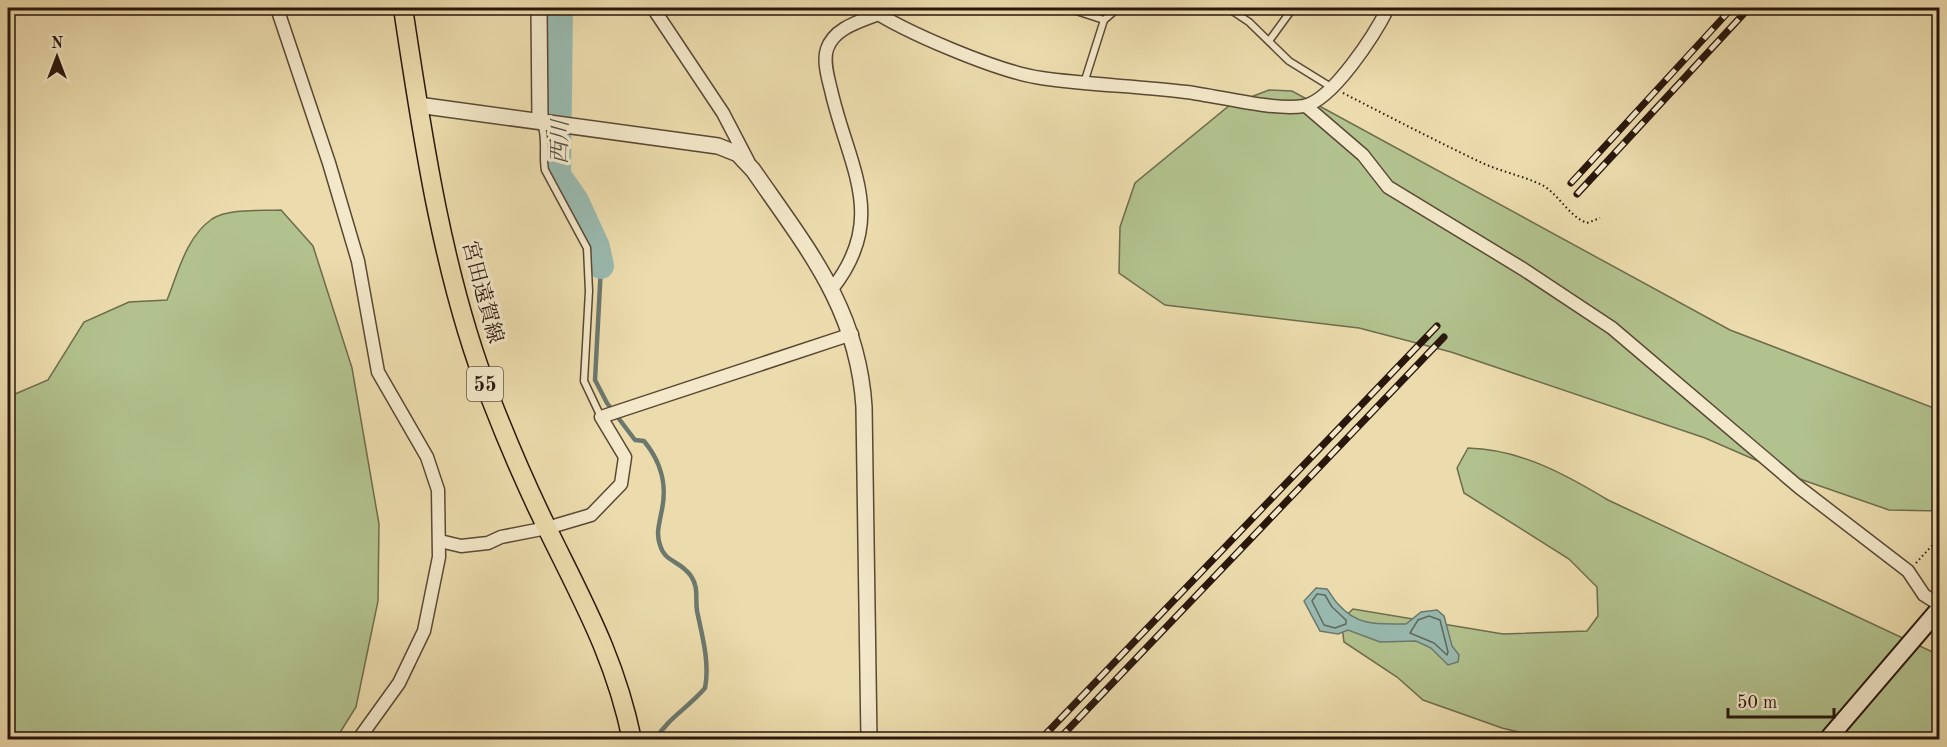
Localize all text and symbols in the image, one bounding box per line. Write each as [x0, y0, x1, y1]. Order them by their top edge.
north arrow [27, 27, 87, 87]
text: N [51, 36, 64, 52]
water label: 西川 [549, 118, 572, 164]
street label: 宮田遠賀線 [458, 238, 507, 346]
road number: 55 [467, 367, 503, 401]
scale bar [1728, 681, 1834, 719]
text: 50 m [1737, 694, 1777, 712]

